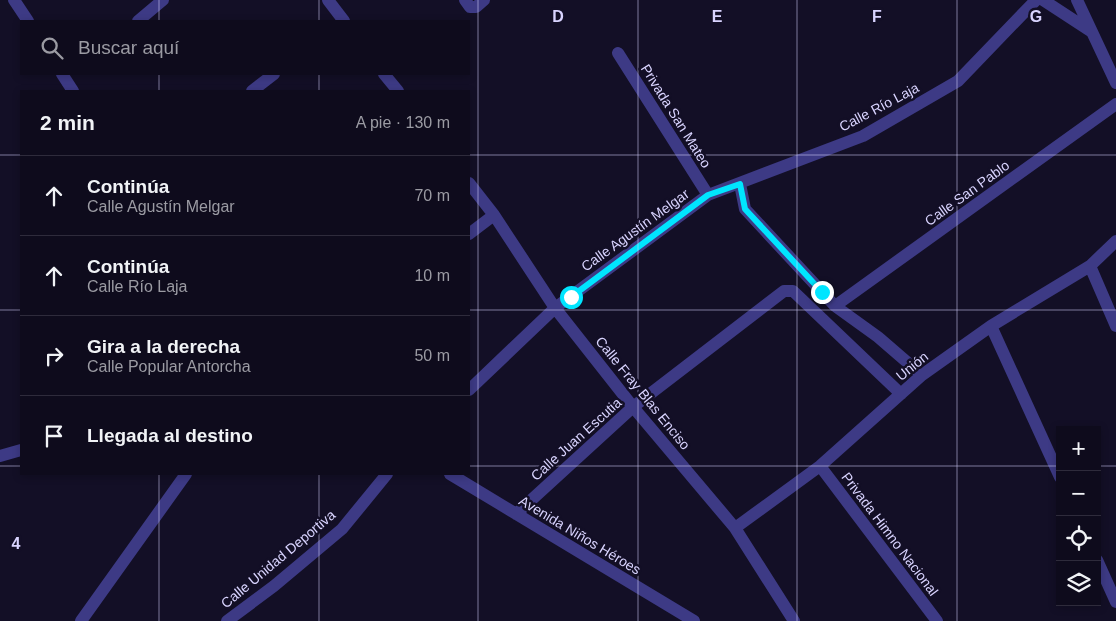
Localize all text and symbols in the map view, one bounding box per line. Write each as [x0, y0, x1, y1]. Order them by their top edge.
text: D [552, 8, 564, 25]
text: E [712, 8, 723, 25]
text: F [872, 8, 882, 25]
text: G [1030, 8, 1042, 25]
search box [20, 20, 470, 75]
icon: search [38, 34, 66, 62]
text: Buscar aquí [78, 37, 179, 58]
street label: Privada San Mateo [638, 61, 714, 171]
street label: Calle Río Laja [836, 79, 922, 135]
text: 2 min [40, 111, 95, 134]
text: A pie · 130 m [356, 114, 450, 131]
street label: Calle San Pablo [922, 157, 1012, 229]
text: Continúa [87, 176, 169, 197]
icon: ahead [40, 182, 68, 210]
street label: Calle Agustín Melgar [578, 185, 692, 274]
text: 70 m [414, 187, 450, 204]
text: Calle Agustín Melgar [87, 198, 235, 215]
text: Continúa [87, 256, 169, 277]
icon: ahead [40, 262, 68, 290]
text: 10 m [414, 267, 450, 284]
text: Calle Río Laja [87, 278, 188, 295]
route end [811, 281, 834, 304]
route start [560, 286, 583, 309]
street label: Calle Fray Blas Enciso [592, 333, 694, 453]
text: Gira a la derecha [87, 336, 240, 357]
icon: right [40, 342, 68, 370]
text: 50 m [414, 347, 450, 364]
street label: Unión [893, 348, 931, 384]
text: Calle Popular Antorcha [87, 358, 251, 375]
street label: Calle Juan Escutia [528, 394, 625, 484]
icon: arrive [40, 422, 68, 450]
text: Llegada al destino [87, 425, 253, 446]
map controls [1056, 426, 1101, 606]
button: + [1056, 426, 1101, 471]
street label: Privada Himno Nacional [838, 469, 942, 599]
button: − [1056, 471, 1101, 516]
street label: Avenida Niños Héroes [516, 492, 644, 578]
street label: Calle Unidad Deportiva [218, 506, 338, 611]
button: locate [1056, 516, 1101, 561]
text: 4 [12, 535, 21, 552]
button: layers [1056, 561, 1101, 606]

